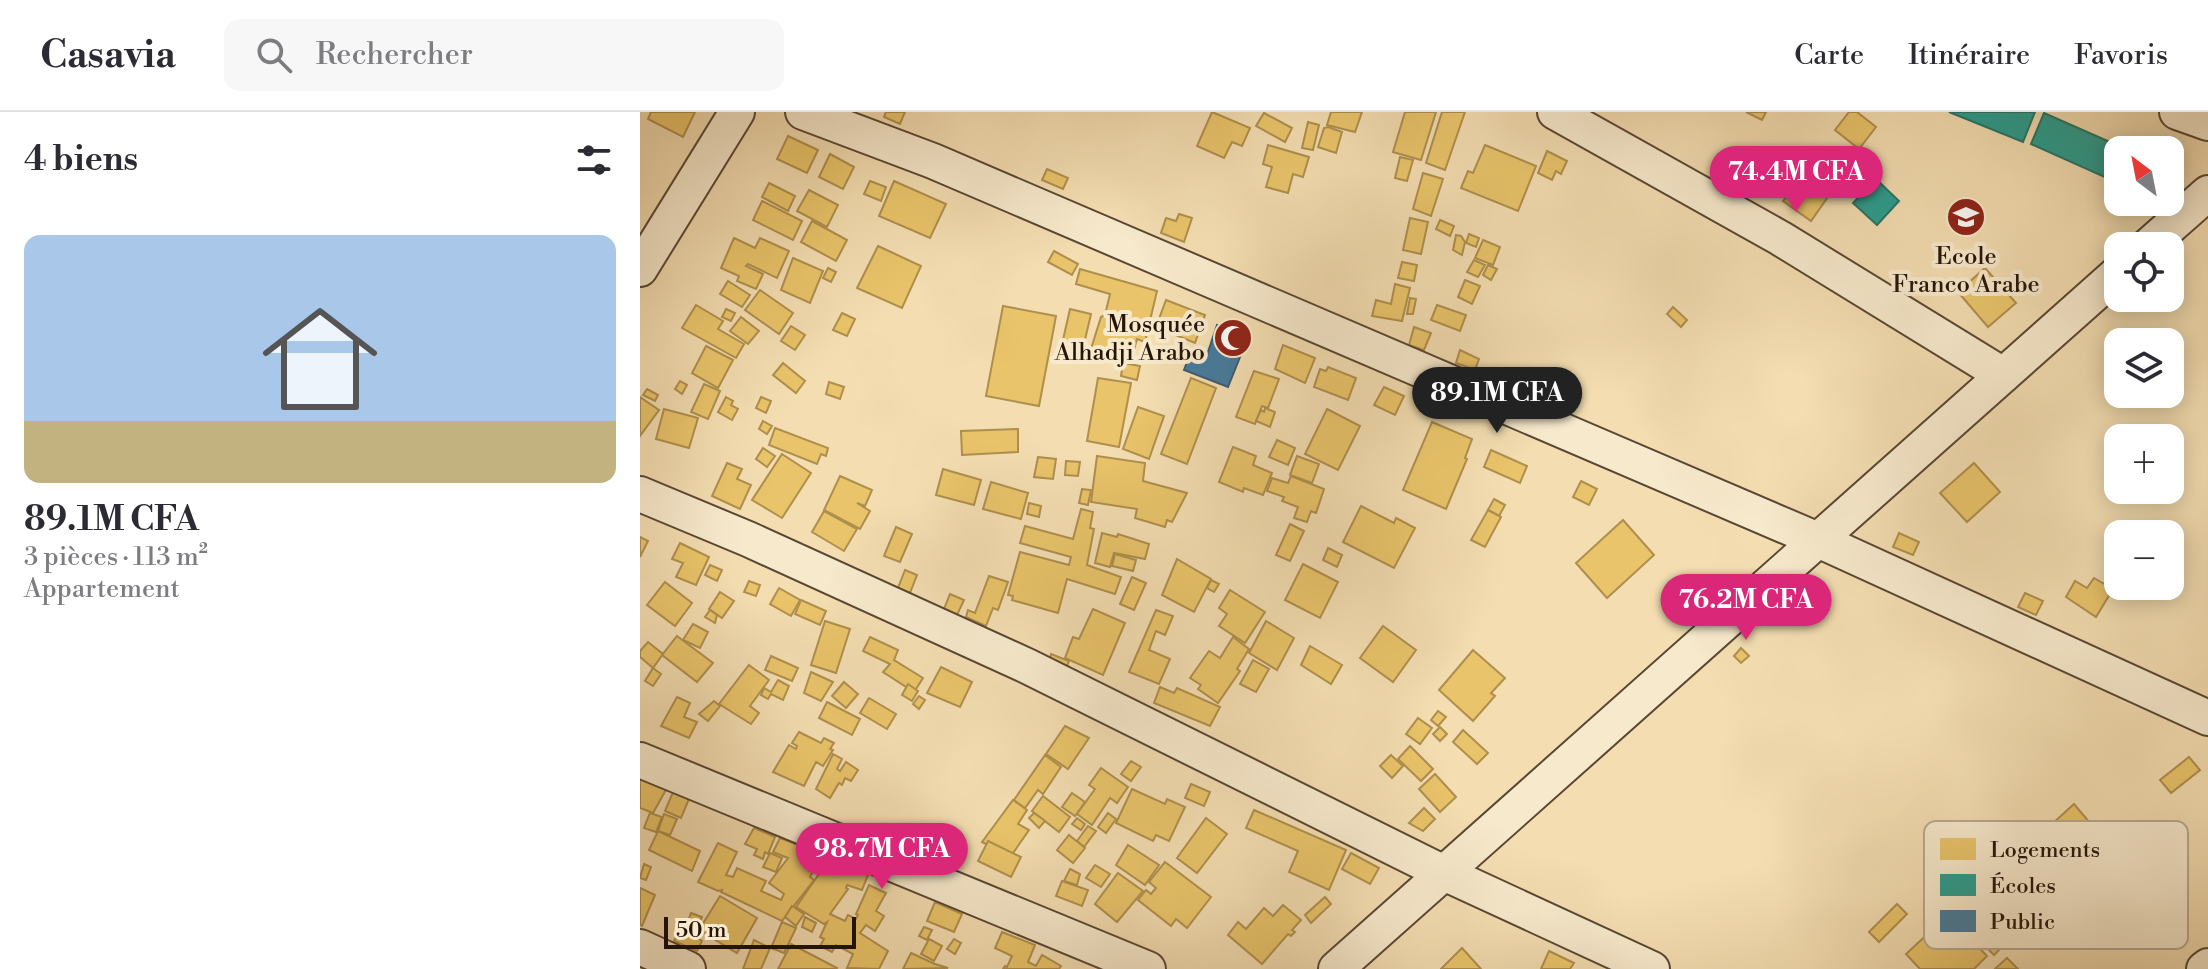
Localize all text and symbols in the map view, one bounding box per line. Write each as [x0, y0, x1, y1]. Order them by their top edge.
search box [224, 19, 784, 91]
text: Casavia [40, 32, 176, 79]
icon: search [252, 33, 296, 77]
text: Rechercher [316, 36, 473, 74]
text: Carte [1794, 38, 1864, 73]
text: Itinéraire [1908, 38, 2030, 73]
text: Favoris [2074, 38, 2168, 73]
north arrow [2104, 136, 2184, 216]
map controls [2104, 136, 2184, 600]
icon: filters [572, 138, 616, 182]
text: 4 biens [24, 139, 138, 181]
pin: 74.4M CFA [1704, 146, 1888, 214]
text: 74.4M CFA [1728, 156, 1864, 188]
school or university icon: Ecole Franco Arabe [1945, 196, 1987, 238]
button: locate [2104, 232, 2184, 312]
place label: Ecole Franco Arabe [1892, 242, 2040, 300]
icon: home [248, 287, 392, 431]
place label: Mosquée Alhadji Arabo [1054, 310, 1205, 368]
mosque icon: Mosquée Alhadji Arabo [1212, 317, 1254, 359]
button: layers [2104, 328, 2184, 408]
pin: 89.1M CFA [1405, 367, 1589, 435]
text: 89.1M CFA [1430, 377, 1564, 409]
button: + [2104, 424, 2184, 504]
text: 89.1M CFA [24, 499, 199, 541]
button: − [2104, 520, 2184, 600]
text: 3 pièces · 113 m² [24, 541, 208, 573]
text: Appartement [24, 573, 180, 605]
pin: 76.2M CFA [1654, 574, 1838, 642]
text: 76.2M CFA [1679, 584, 1813, 616]
legend [1924, 821, 2188, 949]
pin: 98.7M CFA [790, 823, 974, 891]
text: 98.7M CFA [814, 833, 950, 865]
text: Logements [1990, 837, 2100, 864]
text: Écoles [1990, 872, 2056, 900]
text: Public [1990, 909, 2055, 936]
scale bar [664, 913, 856, 949]
text: 50 m [676, 917, 727, 944]

